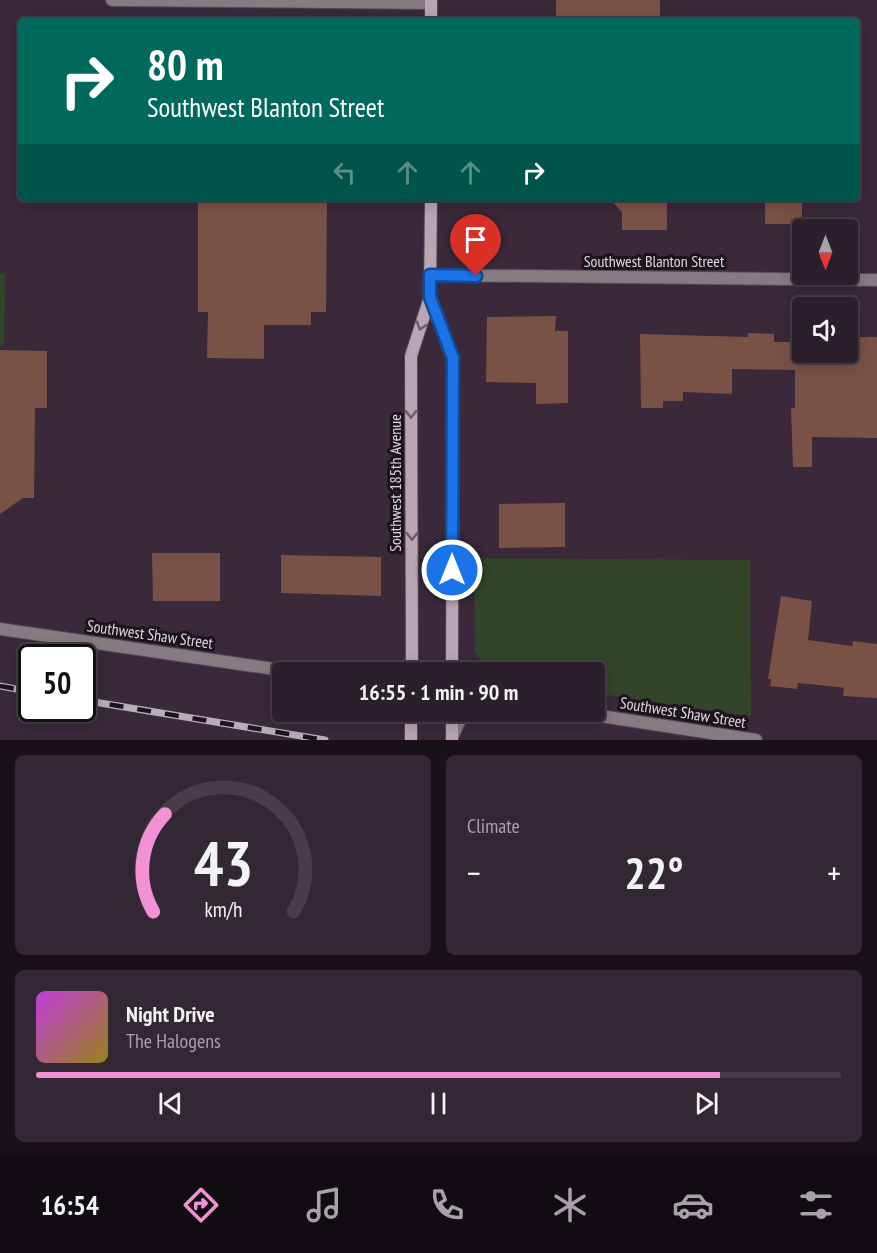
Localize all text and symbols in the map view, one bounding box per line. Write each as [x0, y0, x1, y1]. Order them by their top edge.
text: 80 m [147, 37, 224, 92]
icon: right [48, 42, 126, 120]
text: Southwest Blanton Street [147, 90, 384, 124]
icon: left [328, 156, 361, 189]
icon: ahead [391, 156, 424, 189]
icon: ahead [454, 156, 487, 189]
icon: right [517, 156, 550, 189]
pin [450, 214, 501, 276]
north arrow [792, 219, 858, 285]
map controls [792, 219, 858, 363]
icon: arrive [459, 223, 492, 256]
street label: Southwest Blanton Street [584, 251, 725, 271]
button: sound [792, 297, 858, 363]
one-way arrow [416, 320, 428, 331]
one-way arrow [405, 410, 417, 419]
street label: Southwest 185th Avenue [385, 414, 405, 552]
one-way arrow [406, 531, 418, 540]
position arrow [420, 538, 484, 602]
street label: Southwest Shaw Street [86, 615, 215, 653]
speed limit sign: 50 [18, 644, 96, 722]
text: 16:55 · 1 min · 90 m [359, 678, 518, 706]
street label: Southwest Shaw Street [619, 692, 748, 732]
text: Climate [467, 813, 520, 839]
text: 43 [193, 822, 253, 903]
text: 22° [624, 843, 684, 901]
text: − [467, 851, 481, 894]
text: + [827, 851, 841, 894]
text: km/h [204, 895, 242, 923]
text: Night Drive [126, 1000, 215, 1028]
text: The Halogens [126, 1028, 221, 1054]
icon: previous [154, 1087, 187, 1120]
icon: pause [422, 1087, 455, 1120]
icon: next [690, 1087, 723, 1120]
icon: directions [180, 1184, 222, 1226]
icon: music [303, 1184, 345, 1226]
icon: phone [426, 1184, 468, 1226]
icon: climate [549, 1184, 591, 1226]
icon: car [672, 1184, 714, 1226]
icon: filters [795, 1184, 837, 1226]
text: 16:54 [40, 1188, 99, 1222]

